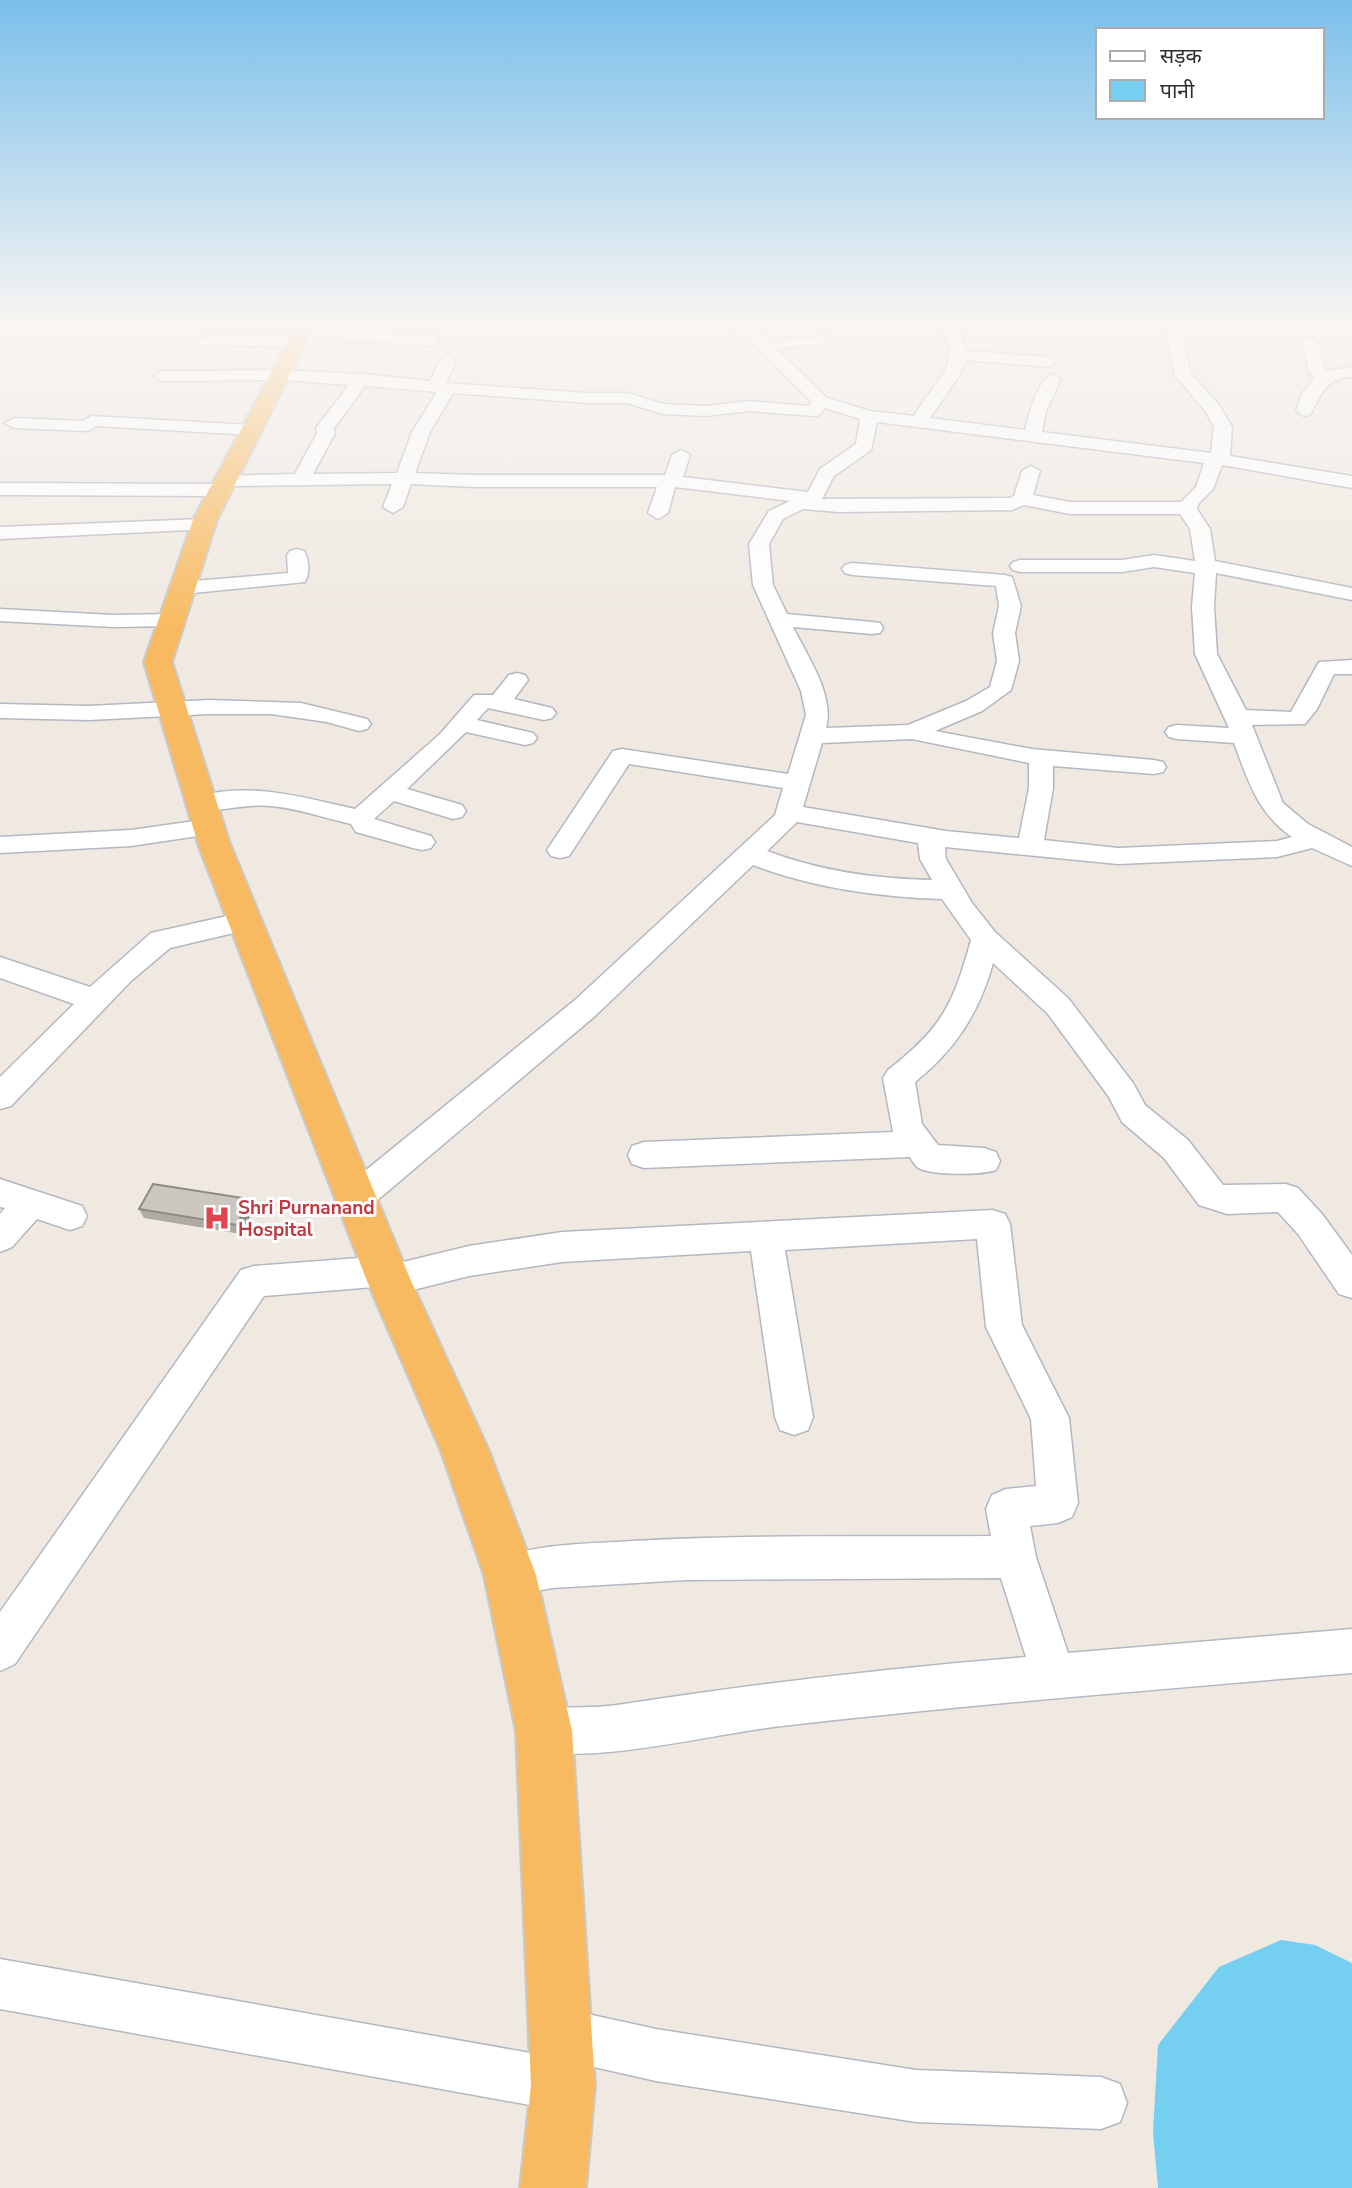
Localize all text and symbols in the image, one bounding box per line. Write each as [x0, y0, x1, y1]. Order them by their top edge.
legend [1096, 28, 1324, 119]
text: सड़क [1160, 42, 1202, 70]
text: पानी [1160, 77, 1195, 105]
place label: Shri Purnanand Hospital [238, 1195, 375, 1243]
hospital icon: Shri Purnanand Hospital [202, 1203, 232, 1233]

